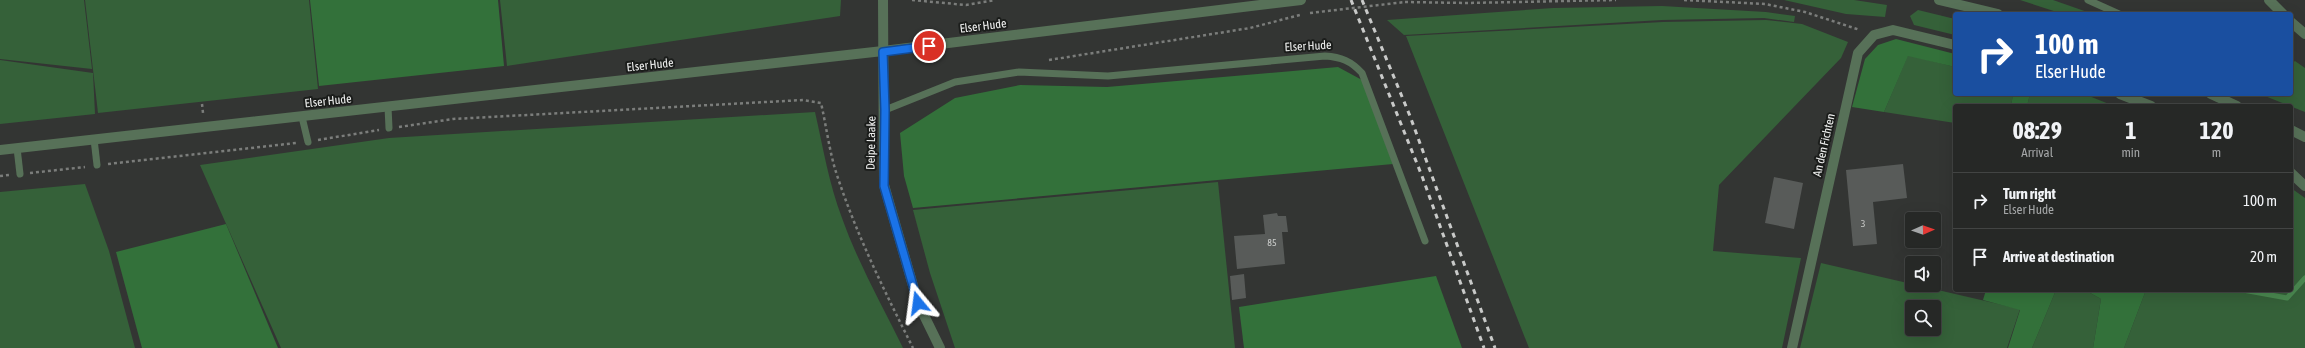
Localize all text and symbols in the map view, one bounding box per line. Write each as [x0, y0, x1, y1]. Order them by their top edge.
street label: Elser Hude [959, 16, 1007, 36]
icon: right [1969, 28, 2021, 80]
text: 100 m [2035, 28, 2098, 60]
pin [912, 29, 946, 63]
icon: arrive [918, 35, 940, 57]
street label: Elser Hude [1284, 38, 1332, 54]
street label: Elser Hude [626, 56, 674, 74]
text: Elser Hude [2035, 61, 2106, 82]
street label: Elser Hude [304, 92, 352, 110]
street label: An den Fichten [1810, 112, 1838, 178]
street label: Deipe Laake [864, 116, 878, 170]
text: 08:29 [2013, 117, 2062, 144]
text: 1 [2125, 117, 2136, 144]
text: 120 [2200, 117, 2233, 144]
text: Arrival [2021, 145, 2053, 160]
text: min [2121, 145, 2140, 160]
text: m [2212, 145, 2221, 160]
text: Turn right [2003, 185, 2056, 202]
icon: right [1969, 190, 1991, 212]
text: 100 m [2243, 192, 2277, 209]
text: Elser Hude [2003, 202, 2054, 217]
north arrow [1905, 212, 1941, 248]
map controls [1905, 212, 1941, 336]
house number: 3 [1861, 218, 1866, 229]
house number: 85 [1267, 237, 1277, 248]
icon: arrive [1969, 246, 1991, 268]
text: Arrive at destination [2003, 248, 2114, 265]
text: 20 m [2250, 248, 2277, 265]
button: sound [1905, 256, 1941, 292]
position arrow [897, 282, 939, 324]
button: search [1905, 300, 1941, 336]

